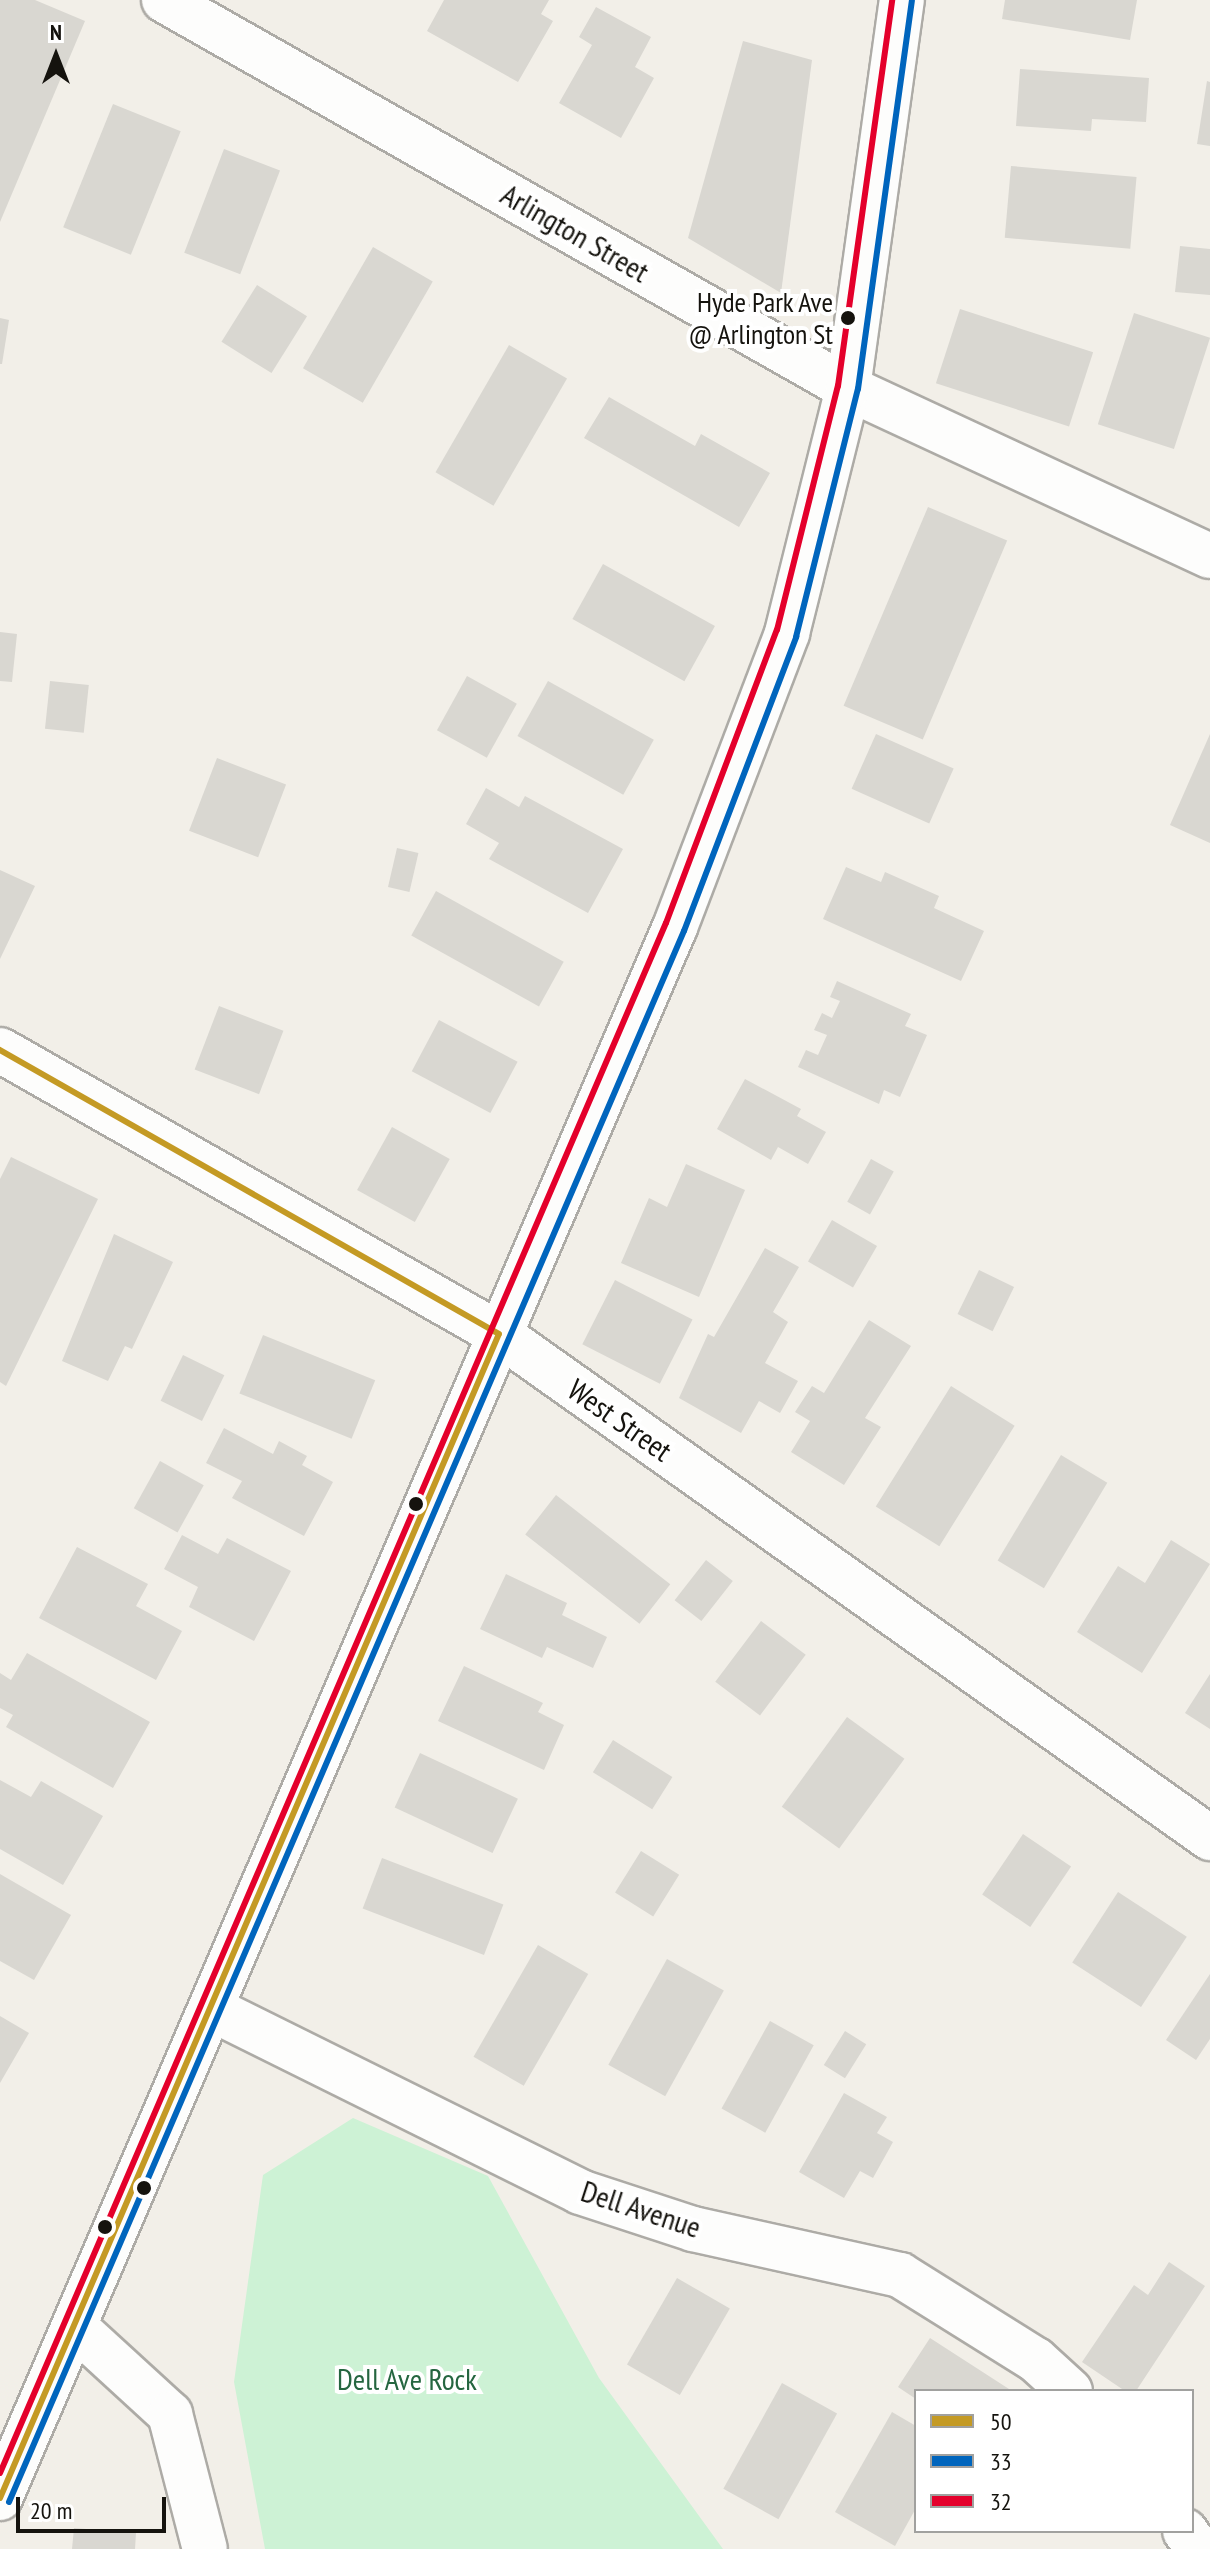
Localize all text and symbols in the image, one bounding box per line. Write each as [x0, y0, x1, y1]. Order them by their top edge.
north arrow [16, 16, 96, 96]
text: N [50, 18, 62, 46]
street label: Arlington Street [495, 176, 655, 290]
place label: Hyde Park Ave @ Arlington St [688, 285, 833, 351]
marker: Hyde Park Ave @ Arlington St [840, 310, 856, 326]
street label: West Street [561, 1371, 679, 1469]
unlabelled marker [408, 1496, 424, 1512]
street label: Dell Avenue [576, 2173, 706, 2245]
unlabelled marker [136, 2180, 152, 2196]
unlabelled marker [97, 2219, 113, 2235]
park label: Dell Ave Rock [337, 2361, 477, 2397]
legend [914, 2389, 1194, 2533]
text: 50 [990, 2406, 1012, 2437]
text: 33 [990, 2446, 1012, 2477]
scale bar [20, 2481, 170, 2531]
text: 32 [990, 2486, 1012, 2517]
text: 20 m [30, 2495, 72, 2526]

